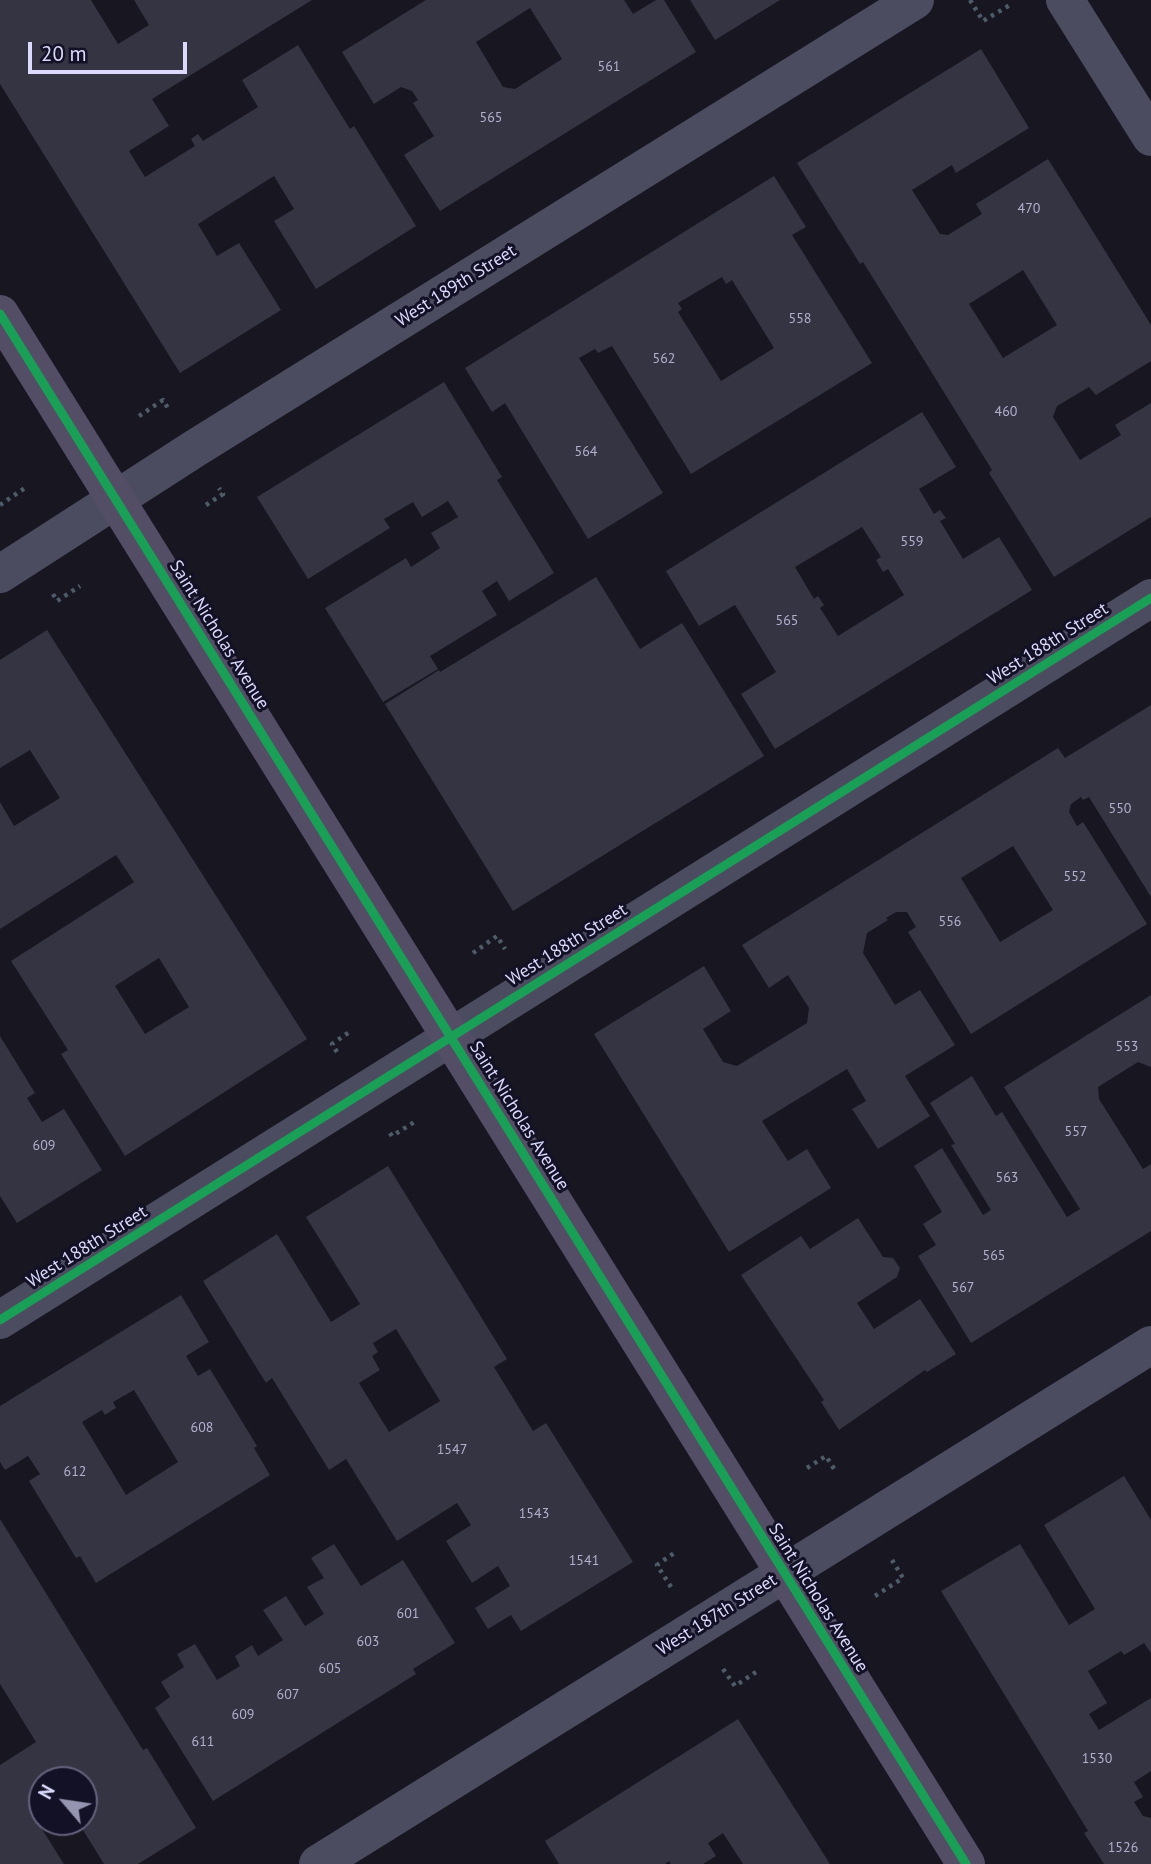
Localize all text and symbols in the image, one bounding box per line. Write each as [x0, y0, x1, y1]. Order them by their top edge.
scale bar [32, 28, 191, 72]
text: 20 m [41, 40, 87, 67]
house number: 561 [598, 59, 620, 75]
house number: 565 [480, 110, 502, 126]
house number: 470 [1018, 201, 1040, 217]
street label: West 189th Street [392, 240, 520, 332]
house number: 558 [789, 311, 811, 327]
house number: 562 [653, 351, 675, 367]
house number: 460 [995, 404, 1017, 420]
house number: 564 [575, 444, 597, 460]
house number: 559 [901, 534, 923, 550]
street label: Saint Nicholas Avenue [164, 557, 274, 713]
street label: West 188th Street [984, 598, 1112, 690]
house number: 565 [776, 613, 798, 629]
house number: 550 [1109, 801, 1131, 817]
house number: 552 [1064, 869, 1086, 885]
street label: West 188th Street [503, 899, 631, 991]
house number: 556 [939, 914, 961, 930]
street label: Saint Nicholas Avenue [464, 1038, 574, 1194]
house number: 553 [1116, 1039, 1138, 1055]
house number: 557 [1065, 1124, 1087, 1140]
house number: 609 [33, 1138, 55, 1154]
house number: 563 [996, 1170, 1018, 1186]
street label: West 188th Street [23, 1201, 151, 1293]
house number: 565 [983, 1248, 1005, 1264]
house number: 567 [952, 1280, 974, 1296]
house number: 608 [191, 1420, 213, 1436]
house number: 1547 [437, 1442, 467, 1458]
house number: 612 [64, 1464, 86, 1480]
house number: 1543 [519, 1506, 549, 1522]
street label: Saint Nicholas Avenue [763, 1520, 873, 1676]
house number: 1541 [569, 1553, 599, 1569]
street label: West 187th Street [653, 1569, 781, 1661]
house number: 601 [397, 1606, 419, 1622]
house number: 603 [357, 1634, 379, 1650]
house number: 605 [319, 1661, 341, 1677]
house number: 607 [277, 1687, 299, 1703]
house number: 609 [232, 1707, 254, 1723]
house number: 611 [192, 1734, 214, 1750]
house number: 1530 [1082, 1751, 1112, 1767]
north arrow [28, 1766, 98, 1836]
text: N [33, 1781, 60, 1803]
house number: 1526 [1108, 1840, 1138, 1856]

